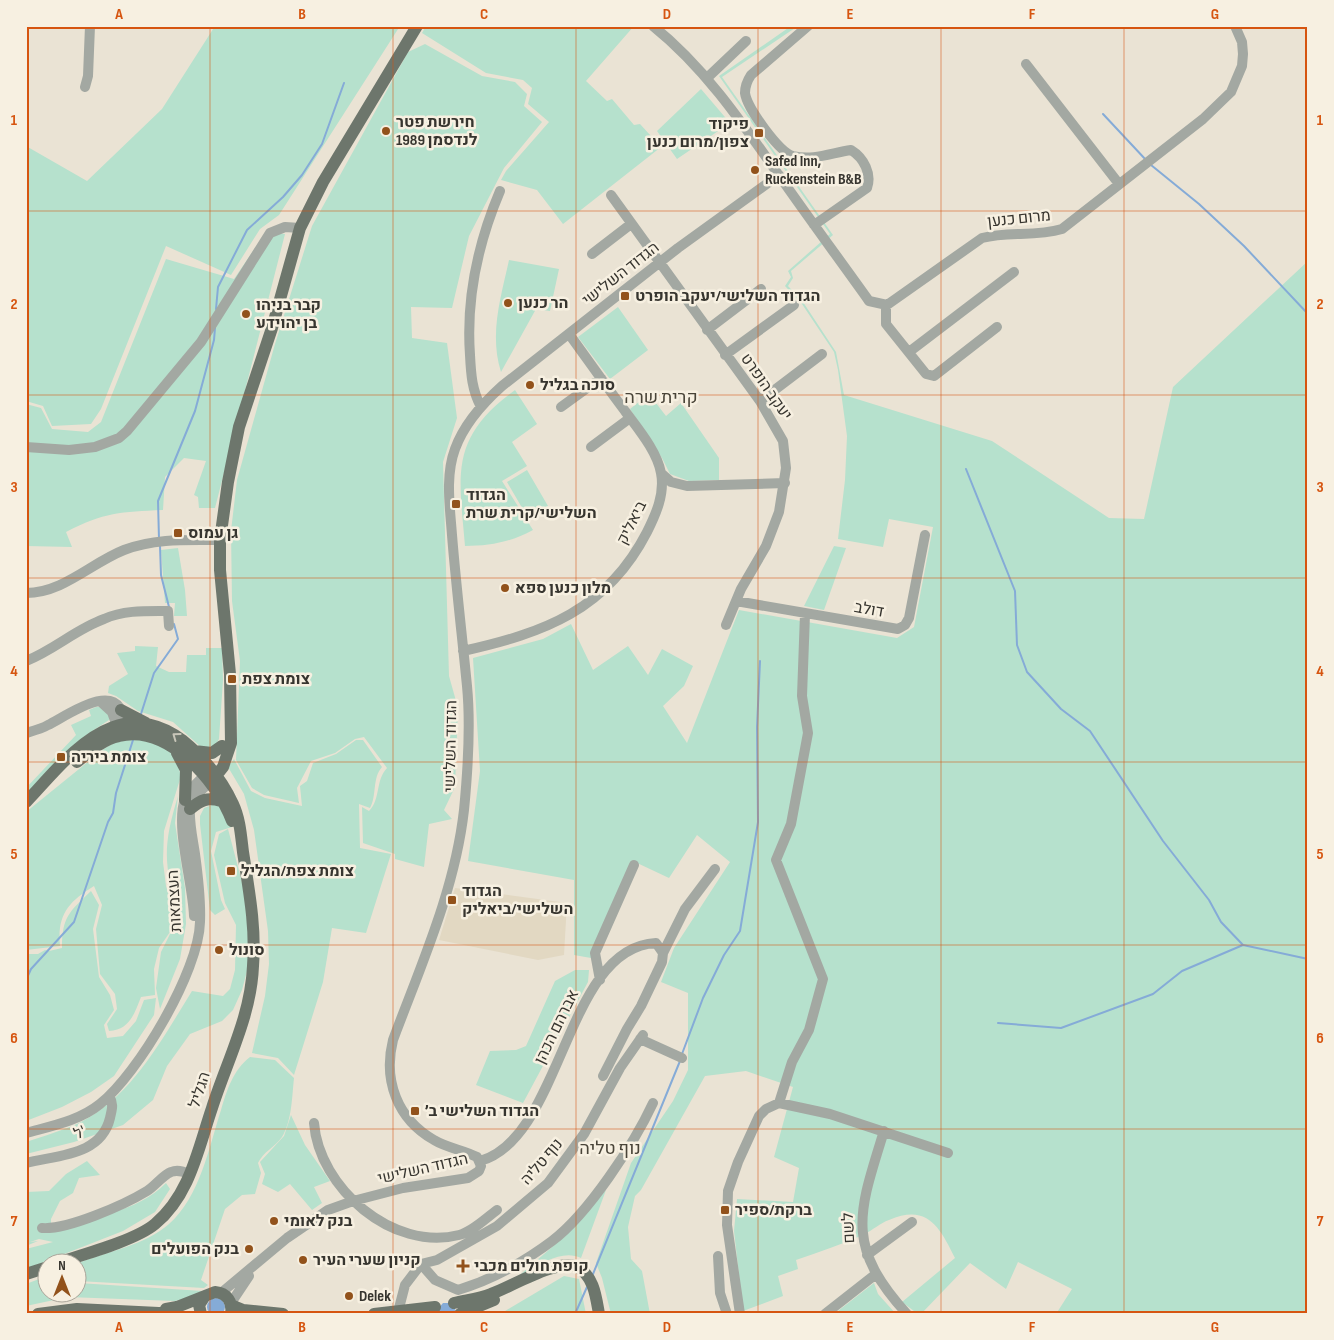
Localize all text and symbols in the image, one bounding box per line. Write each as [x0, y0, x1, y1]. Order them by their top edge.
text: A [114, 5, 123, 24]
text: B [298, 5, 306, 24]
text: C [480, 5, 488, 24]
text: D [663, 5, 671, 24]
text: E [847, 5, 854, 24]
text: F [1029, 5, 1036, 24]
text: G [1211, 5, 1219, 24]
text: 1 [11, 111, 18, 130]
text: 1 [1317, 111, 1324, 130]
place label: חירשת פטר לנדסמן 1989 [396, 113, 478, 150]
place label: פיקוד צפון/מרום כנען [647, 115, 749, 152]
marker: חירשת פטר לנדסמן 1989 [380, 125, 392, 137]
marker: פיקוד צפון/מרום כנען [753, 127, 765, 139]
place label: Safed Inn, Ruckenstein B&B [765, 152, 862, 189]
marker: Safed Inn, Ruckenstein B&B [749, 164, 761, 176]
street label: מרום כנען [986, 206, 1052, 232]
street label: הגדוד השלישי [579, 238, 663, 310]
place label: הגדוד השלישי/יעקב הופרט [635, 287, 820, 306]
marker: הגדוד השלישי/יעקב הופרט [619, 290, 631, 302]
place label: הר כנען [518, 294, 569, 313]
text: 2 [10, 295, 18, 314]
text: 2 [1316, 295, 1324, 314]
place label: קבר בניהו בן יהוידע [256, 296, 321, 333]
marker: הר כנען [502, 297, 514, 309]
marker: קבר בניהו בן יהוידע [240, 308, 252, 320]
street label: יעקב הופרט [736, 350, 796, 424]
place label: סוכה בגליל [540, 376, 615, 395]
marker: סוכה בגליל [524, 379, 536, 391]
district label: קרית שרה [624, 387, 698, 408]
text: 3 [10, 478, 18, 497]
text: 3 [1316, 478, 1324, 497]
place label: הגדוד השלישי/קרית שרת [466, 486, 597, 523]
street label: ביאליק [613, 497, 651, 548]
marker: הגדוד השלישי/קרית שרת [450, 498, 462, 510]
place label: גן עמוס [188, 524, 239, 543]
marker: גן עמוס [172, 527, 184, 539]
place label: מלון כנען ספא [515, 579, 611, 598]
marker: מלון כנען ספא [499, 582, 511, 594]
street label: דולב [853, 598, 885, 622]
text: 4 [10, 662, 18, 681]
text: 4 [1316, 662, 1324, 681]
place label: צומת צפת [242, 670, 310, 689]
marker: צומת צפת [226, 673, 238, 685]
street label: הגדוד השלישי [441, 700, 461, 792]
one-way arrow [172, 733, 182, 742]
place label: צומת ביריה [71, 748, 146, 767]
marker: צומת ביריה [55, 751, 67, 763]
text: 5 [10, 845, 18, 864]
text: 5 [1316, 845, 1324, 864]
place label: צומת צפת/הגליל [241, 862, 354, 881]
marker: צומת צפת/הגליל [225, 865, 237, 877]
street label: העצמאות [164, 869, 186, 933]
place label: הגדוד השלישי/ביאליק [462, 882, 574, 919]
marker: הגדוד השלישי/ביאליק [446, 894, 458, 906]
place label: סונול [229, 941, 265, 960]
marker: סונול [213, 944, 225, 956]
street label: אברהם הכהן [531, 987, 583, 1067]
text: 6 [10, 1029, 18, 1048]
text: 6 [1316, 1029, 1324, 1048]
street label: הגליל [185, 1070, 215, 1110]
place label: הגדוד השלישי ב׳ [425, 1102, 539, 1121]
marker: הגדוד השלישי ב׳ [409, 1105, 421, 1117]
street label: ל' [71, 1122, 89, 1144]
street label: נוף טליה [517, 1135, 567, 1189]
district label: נוף טליה [579, 1138, 641, 1159]
street label: הגדוד השלישי [376, 1149, 470, 1189]
place label: ברקת/ספיר [735, 1201, 812, 1220]
marker: ברקת/ספיר [719, 1204, 731, 1216]
text: 7 [11, 1212, 18, 1231]
place label: בנק לאומי [284, 1212, 353, 1231]
street label: לשם [839, 1212, 859, 1244]
text: 7 [1317, 1212, 1324, 1231]
marker: בנק לאומי [268, 1215, 280, 1227]
place label: בנק הפועלים [151, 1240, 239, 1259]
marker: בנק הפועלים [243, 1243, 255, 1255]
place label: קניון שערי העיר [313, 1251, 421, 1270]
north arrow [38, 1252, 88, 1302]
marker: קניון שערי העיר [297, 1254, 309, 1266]
text: N [58, 1257, 66, 1274]
place label: קופת חולים מכבי [474, 1257, 589, 1276]
marker: קופת חולים מכבי [456, 1259, 470, 1273]
place label: Delek [359, 1287, 391, 1306]
marker: Delek [343, 1290, 355, 1302]
text: A [114, 1318, 123, 1337]
text: B [298, 1318, 306, 1337]
text: C [480, 1318, 488, 1337]
text: D [663, 1318, 671, 1337]
text: E [847, 1318, 854, 1337]
text: F [1029, 1318, 1036, 1337]
text: G [1211, 1318, 1219, 1337]

